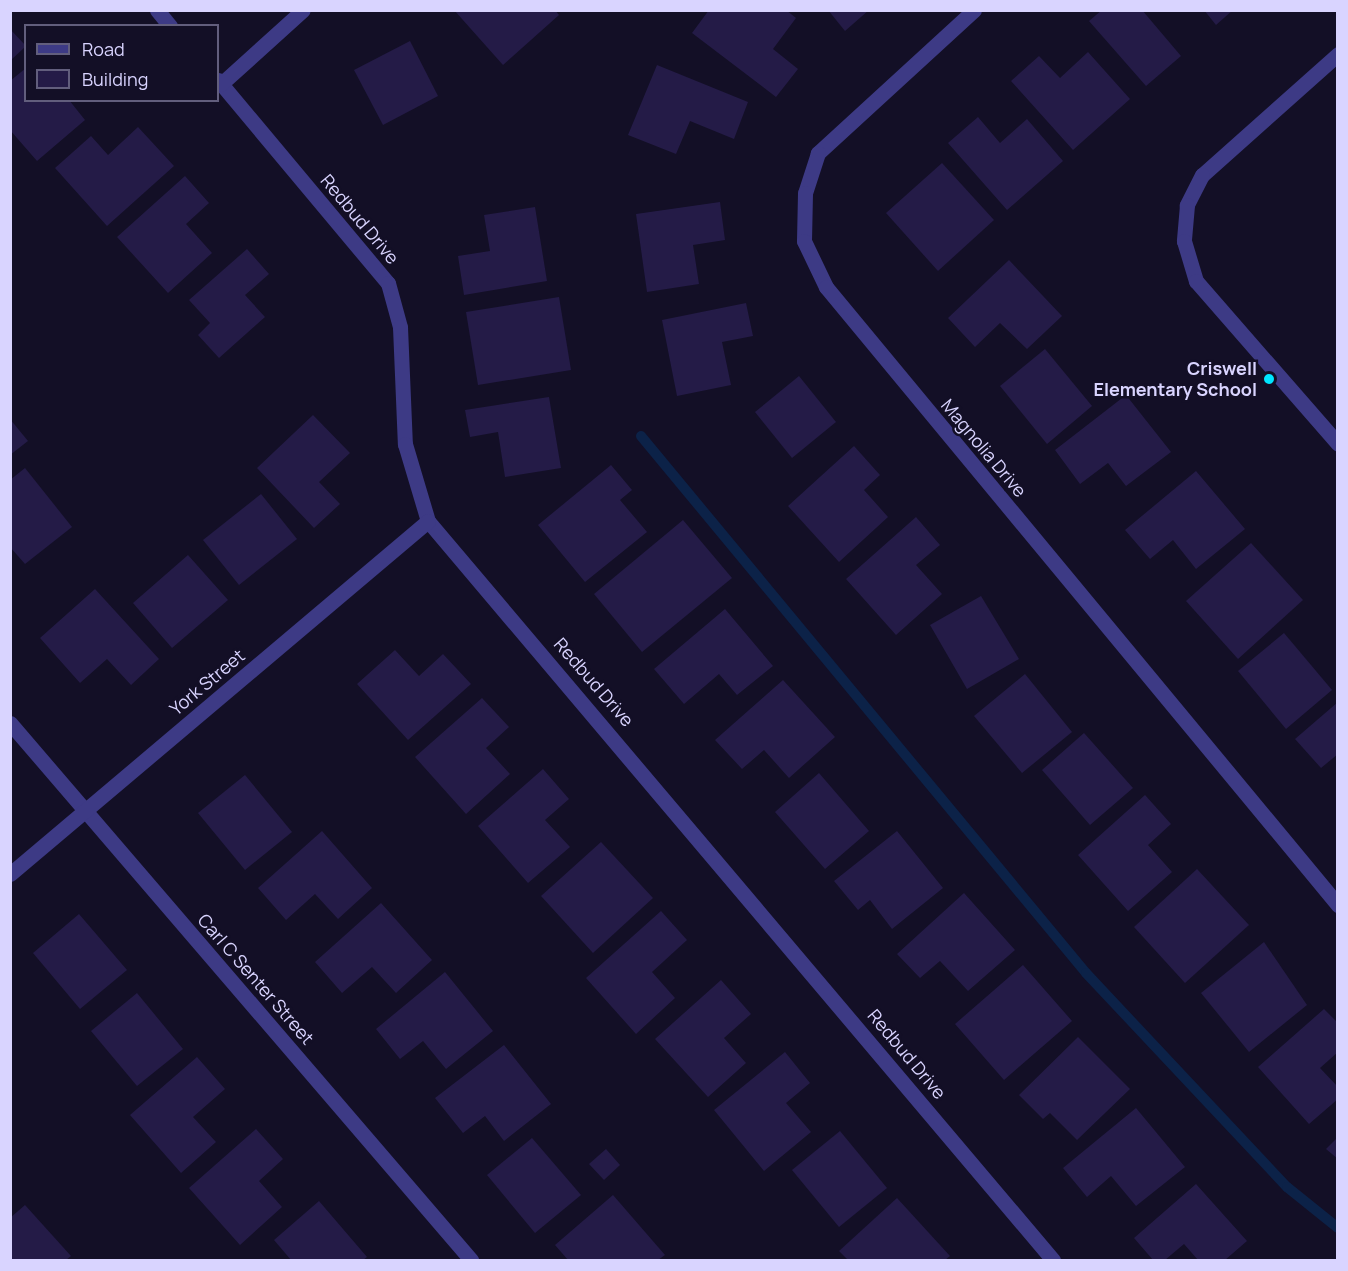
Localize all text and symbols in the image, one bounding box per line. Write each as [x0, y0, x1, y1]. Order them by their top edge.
legend [24, 24, 219, 102]
text: Road [82, 37, 125, 61]
text: Building [82, 67, 148, 91]
street label: Redbud Drive [316, 170, 404, 268]
place label: Criswell Elementary School [1094, 358, 1257, 400]
marker: Criswell Elementary School [1262, 372, 1276, 386]
street label: Magnolia Drive [937, 395, 1031, 501]
street label: Redbud Drive [550, 633, 638, 731]
street label: York Street [165, 644, 249, 720]
street label: Carl C Senter Street [193, 909, 319, 1049]
street label: Redbud Drive [863, 1005, 951, 1103]

